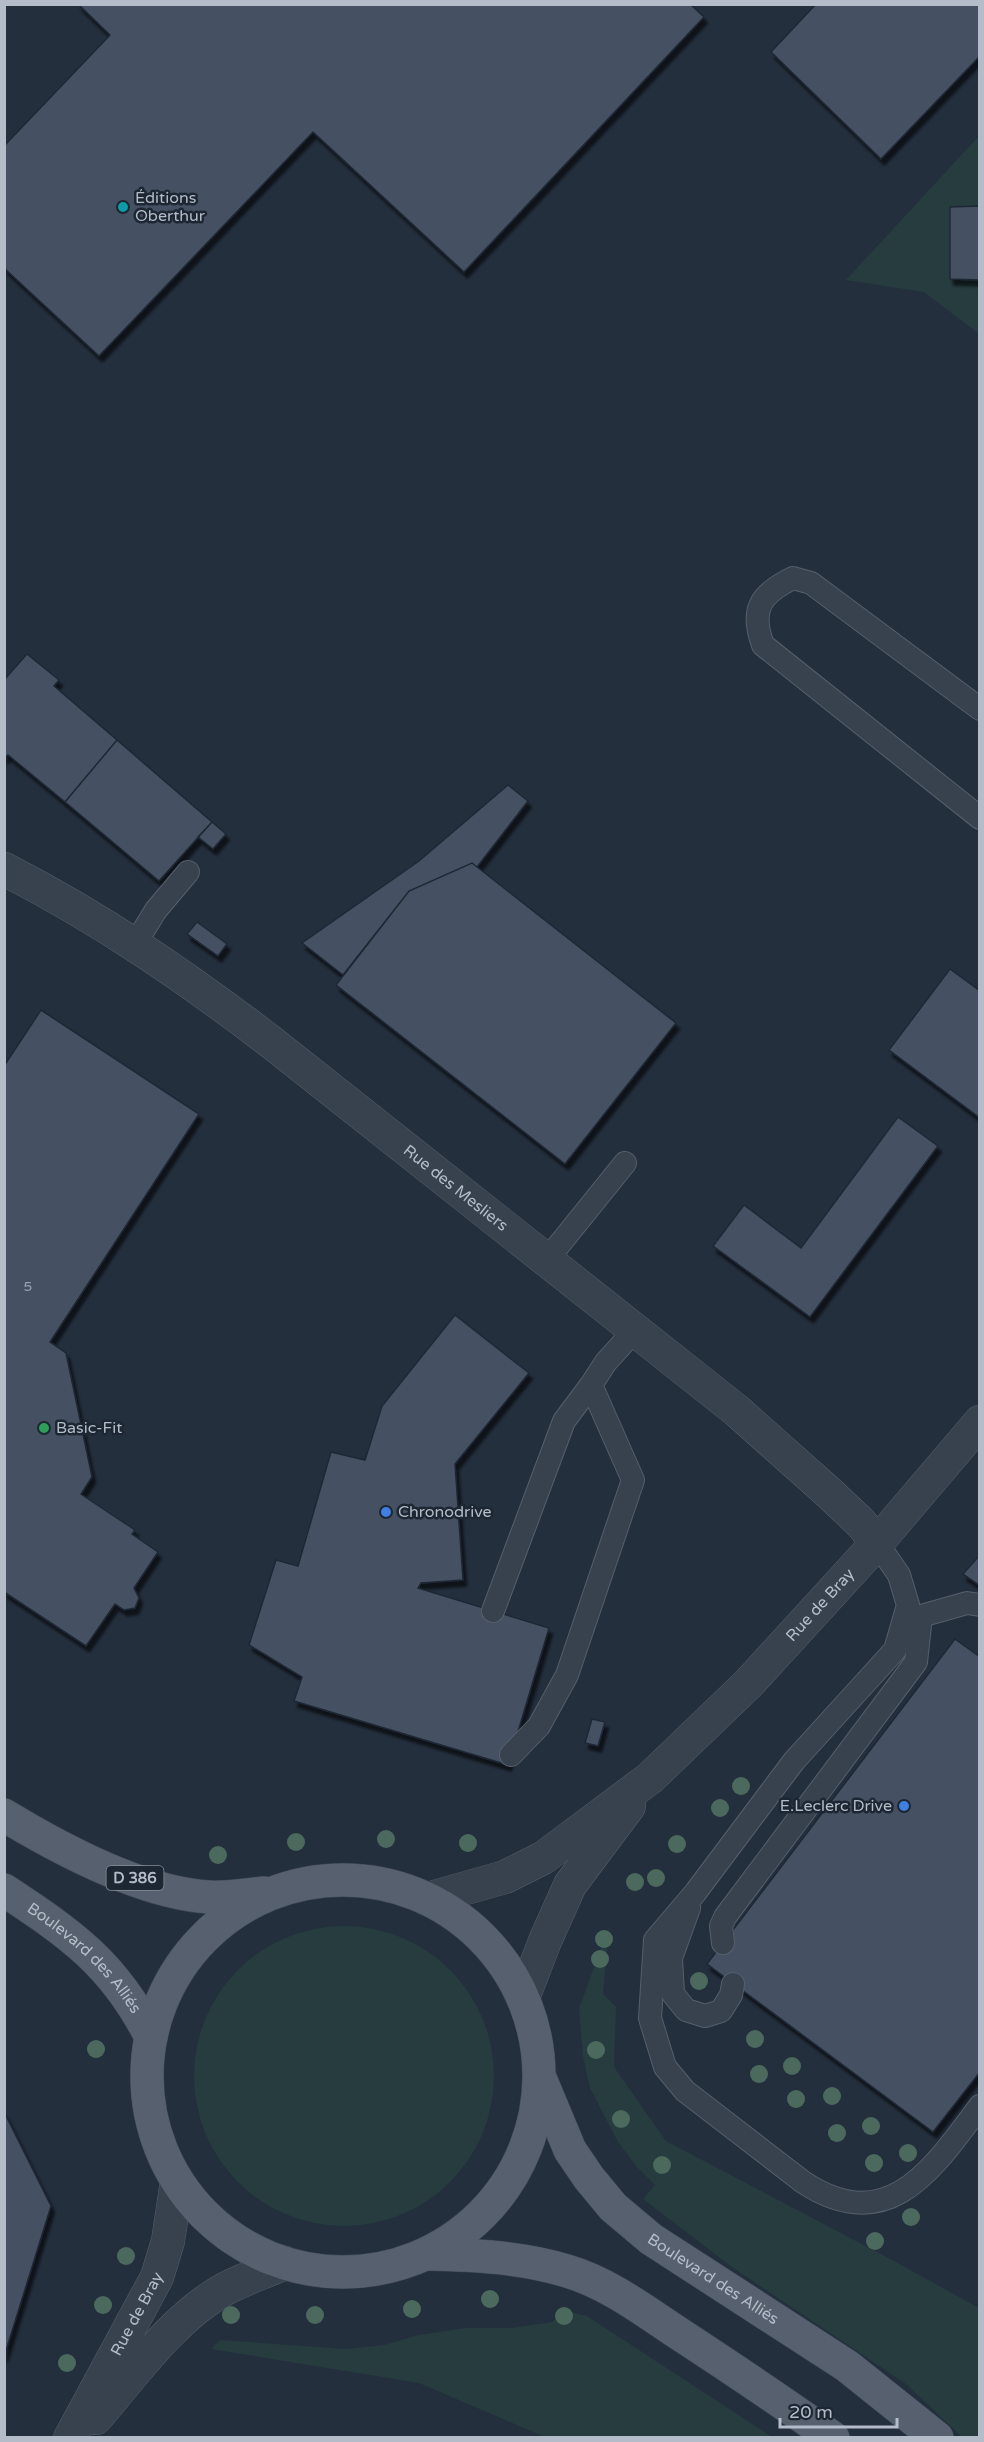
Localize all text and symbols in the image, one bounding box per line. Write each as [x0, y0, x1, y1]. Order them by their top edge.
place label: Éditions Oberthur [135, 188, 206, 226]
marker: Éditions Oberthur [116, 200, 130, 214]
street label: Rue des Mesliers [399, 1140, 512, 1236]
house number: 5 [24, 1278, 32, 1295]
place label: Basic-Fit [56, 1418, 122, 1438]
marker: Basic-Fit [37, 1421, 51, 1435]
place label: Chronodrive [398, 1502, 492, 1522]
marker: Chronodrive [379, 1505, 393, 1519]
street label: Rue de Bray [782, 1564, 859, 1646]
place label: E.Leclerc Drive [780, 1796, 892, 1816]
marker: E.Leclerc Drive [897, 1799, 911, 1813]
road number: D 386 [106, 1866, 164, 1890]
street label: Boulevard des Alliés [23, 1898, 146, 2017]
street label: Boulevard des Alliés [643, 2229, 782, 2329]
street label: Rue de Bray [106, 2268, 168, 2359]
scale bar [780, 2391, 897, 2429]
text: 20 m [789, 2401, 833, 2423]

